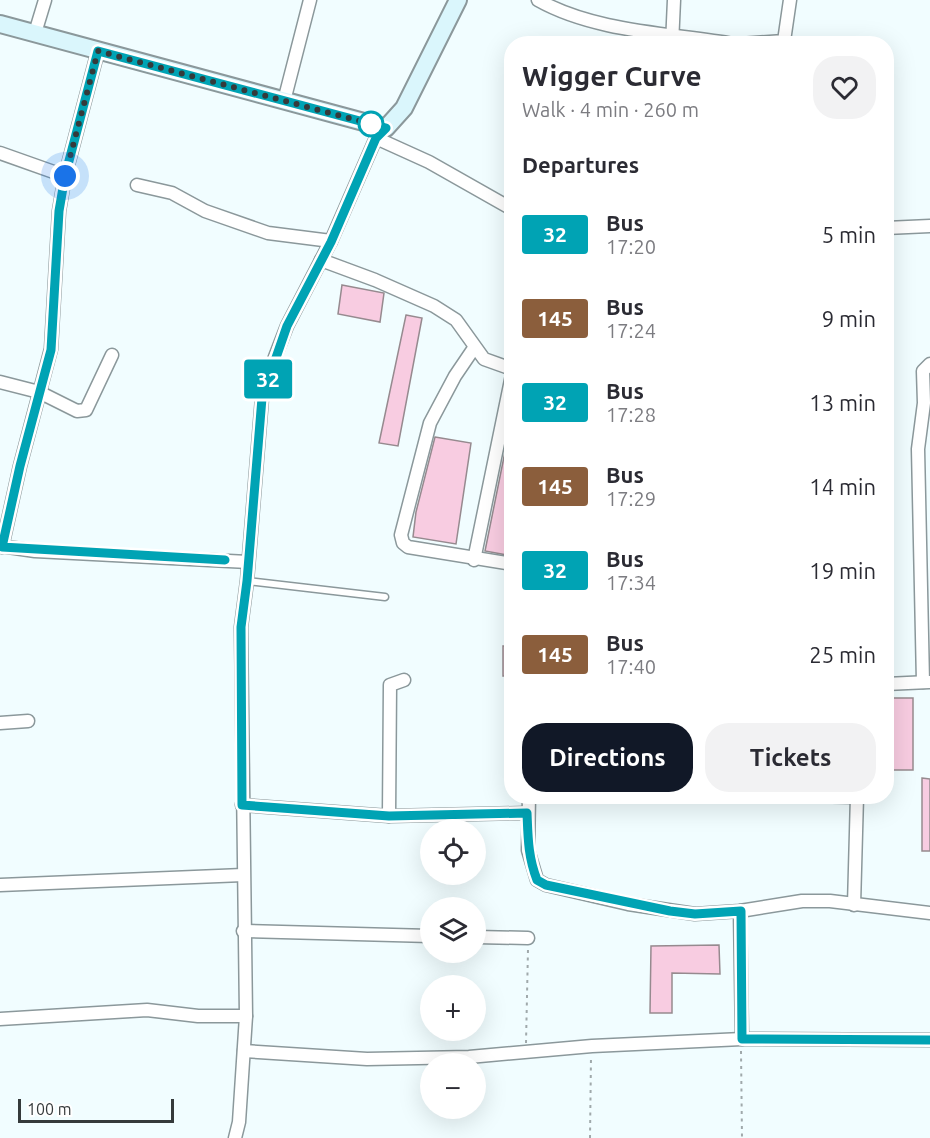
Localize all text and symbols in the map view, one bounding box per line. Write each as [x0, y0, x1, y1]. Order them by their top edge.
button: heart [813, 56, 876, 119]
text: Wigger Curve [522, 60, 702, 91]
text: Walk · 4 min · 260 m [522, 98, 699, 121]
unlabelled marker [358, 111, 384, 137]
text: Departures [522, 152, 639, 177]
your location [50, 161, 80, 191]
text: Bus [606, 210, 644, 235]
text: 32 [543, 222, 567, 246]
text: 5 min [822, 222, 876, 247]
text: 17:20 [606, 235, 656, 258]
text: Bus [606, 294, 644, 319]
text: 145 [537, 306, 573, 330]
text: 9 min [822, 306, 876, 331]
text: 17:24 [606, 319, 656, 342]
line badge: 32 [241, 360, 295, 398]
text: 32 [256, 367, 280, 391]
text: Bus [606, 378, 644, 403]
text: 32 [543, 390, 567, 414]
text: 13 min [809, 390, 876, 415]
text: 17:28 [606, 403, 656, 426]
text: Bus [606, 462, 644, 487]
text: 145 [537, 474, 573, 498]
text: 14 min [809, 474, 876, 499]
text: 17:29 [606, 487, 656, 510]
text: Bus [606, 546, 644, 571]
text: 32 [543, 558, 567, 582]
text: 19 min [809, 558, 876, 583]
text: 17:34 [606, 571, 656, 594]
text: Bus [606, 630, 644, 655]
text: 145 [537, 642, 573, 666]
text: 25 min [809, 642, 876, 667]
text: 17:40 [606, 655, 656, 678]
button: Directions [522, 723, 693, 792]
button: Tickets [705, 723, 876, 792]
map controls [420, 819, 486, 1119]
button: locate [420, 819, 486, 885]
button: layers [420, 897, 486, 963]
button: + [420, 975, 486, 1041]
button: − [420, 1053, 486, 1119]
scale bar [18, 1096, 174, 1124]
text: 100 m [27, 1100, 72, 1118]

